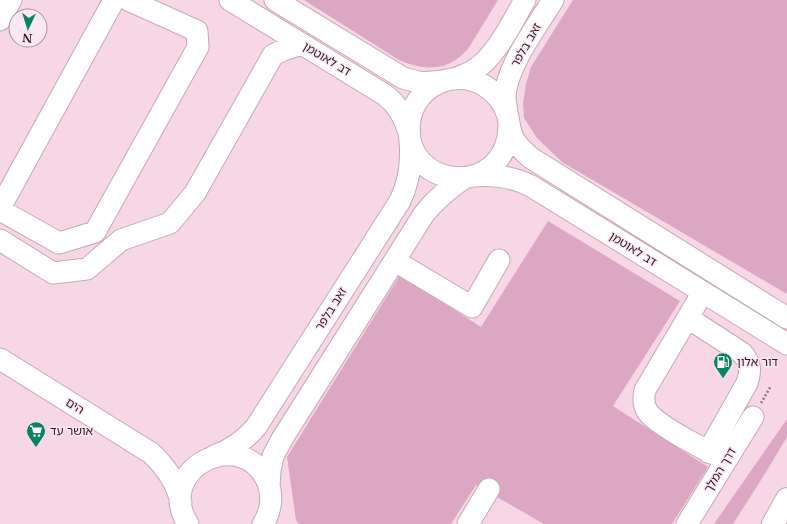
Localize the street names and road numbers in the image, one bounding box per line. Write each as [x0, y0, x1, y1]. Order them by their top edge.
street label: זאב בלפר [507, 20, 544, 69]
street label: דב לאוטמן [301, 38, 354, 79]
street label: דב לאוטמן [607, 228, 660, 269]
street label: זאב בלפר [311, 284, 350, 333]
street label: הים [63, 394, 87, 417]
street label: דרך המלך [700, 444, 739, 495]

